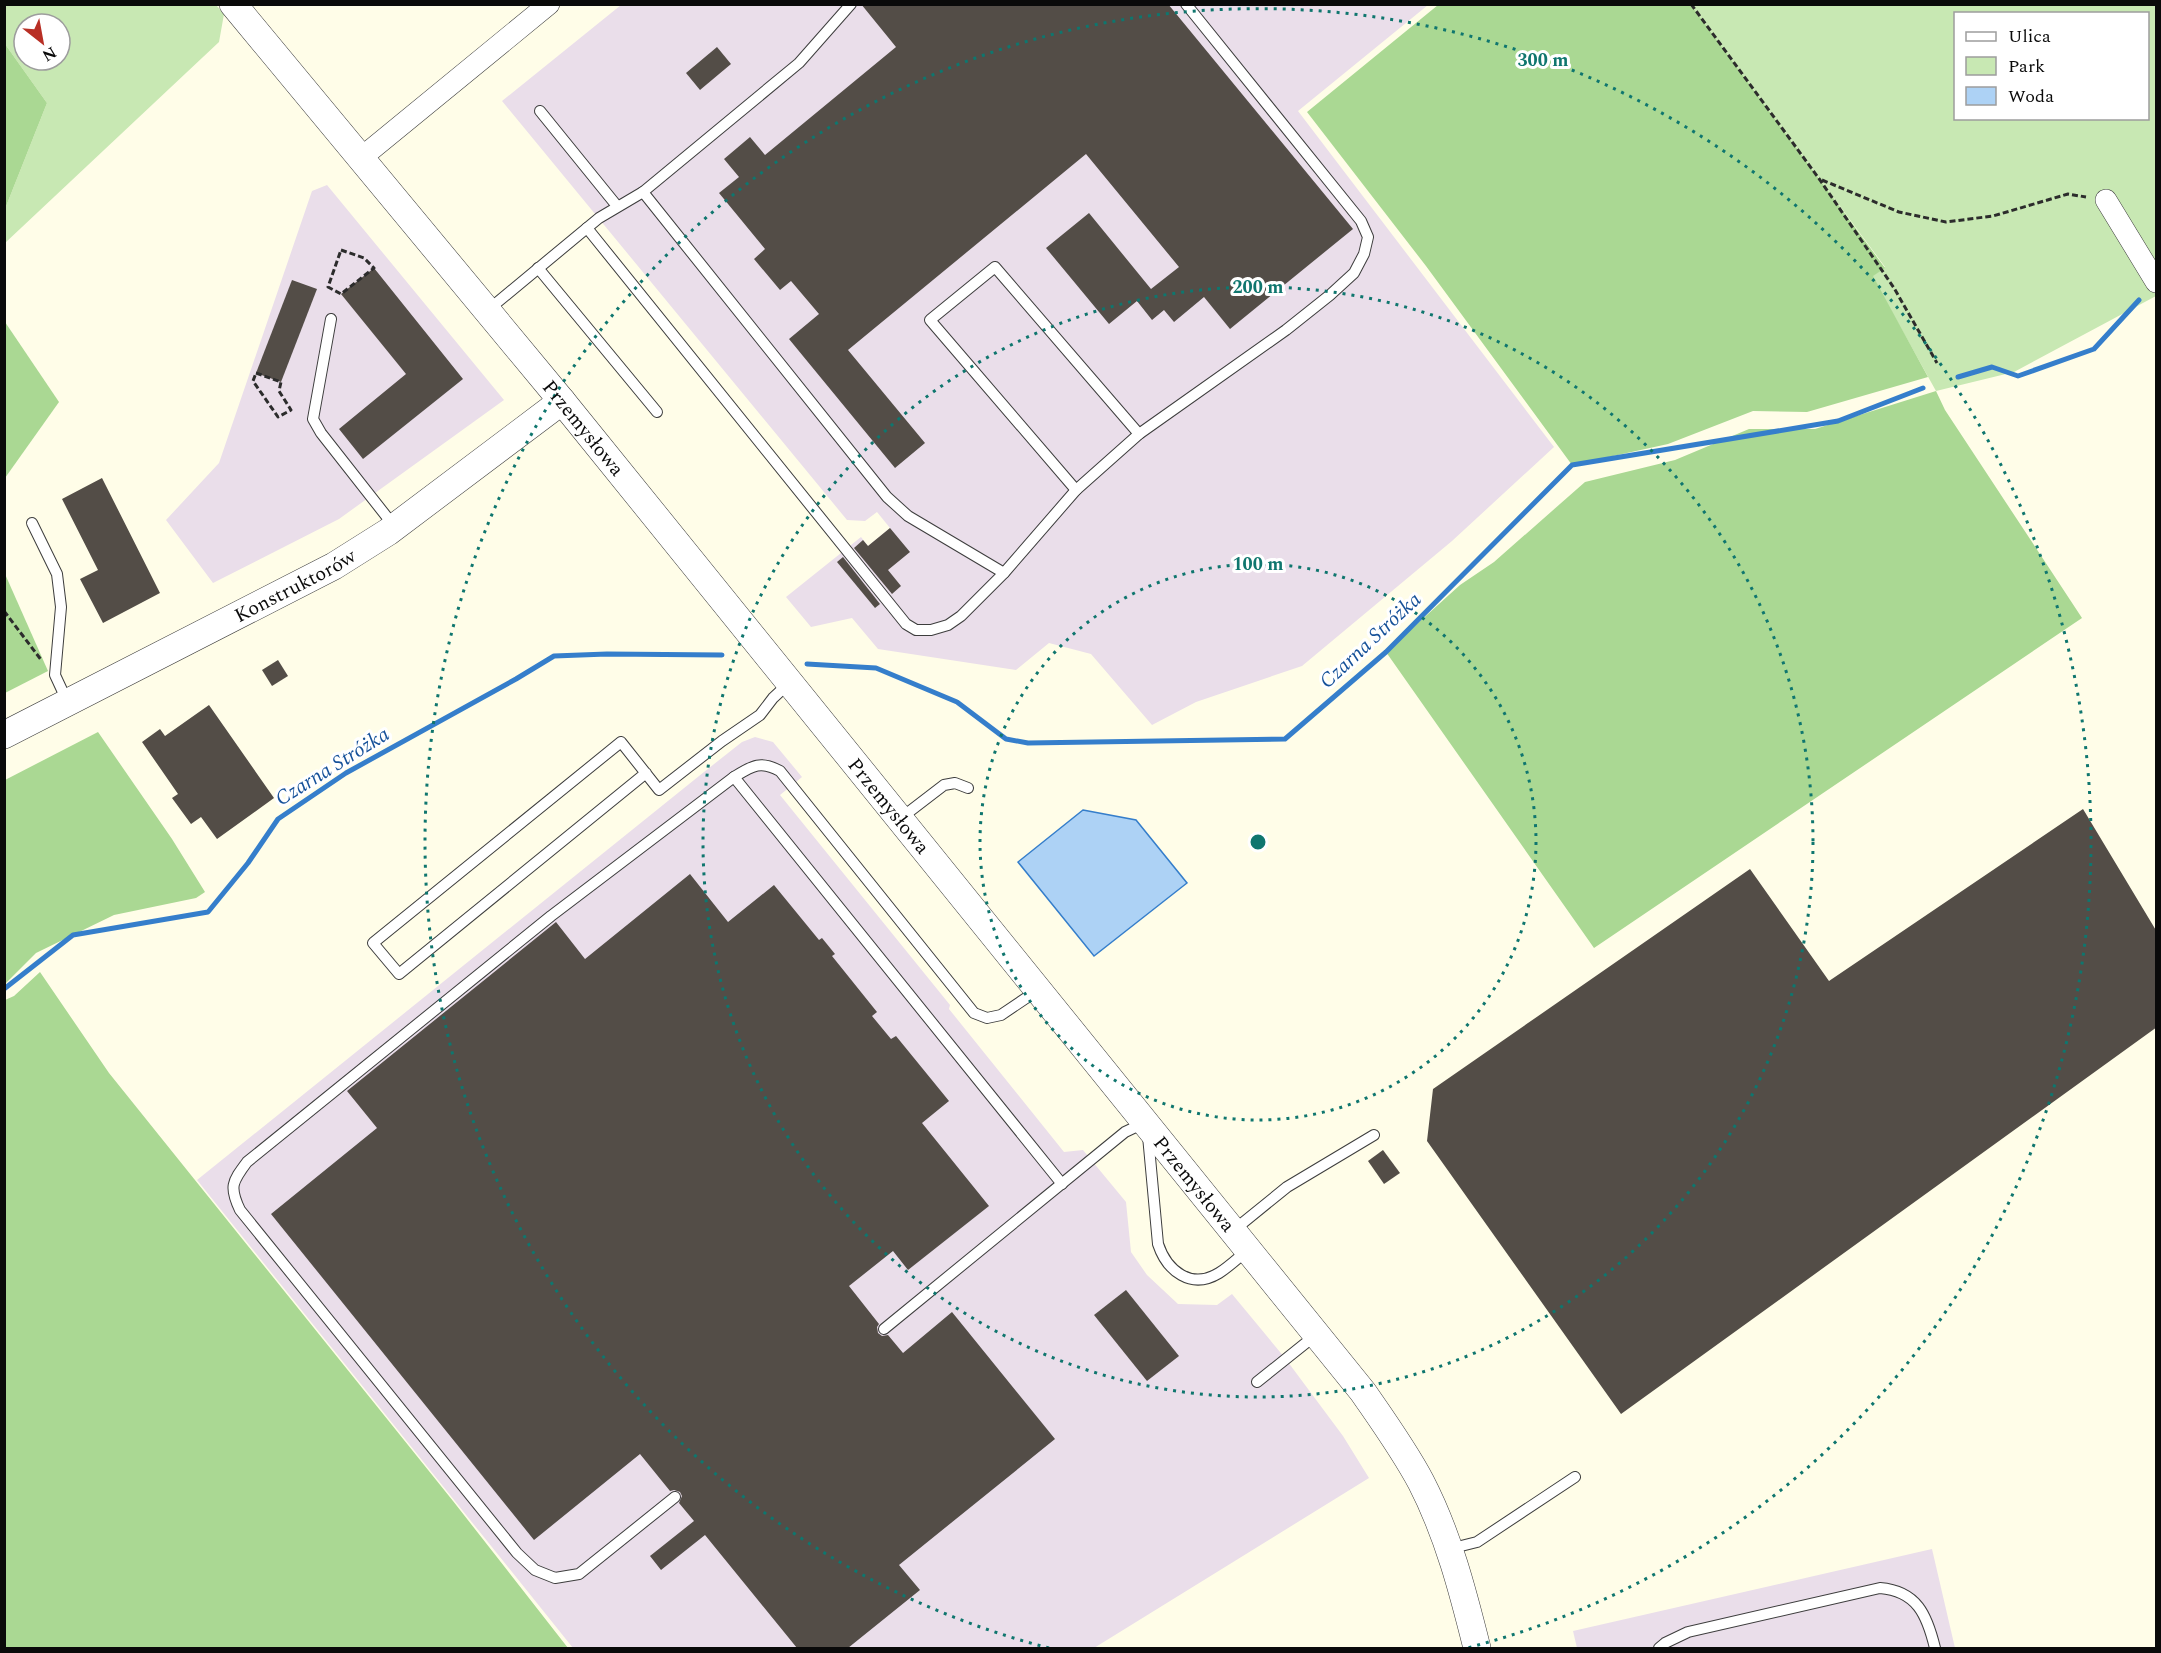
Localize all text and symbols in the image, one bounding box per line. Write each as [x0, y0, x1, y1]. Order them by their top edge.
north arrow [12, 12, 72, 72]
legend [1954, 12, 2149, 120]
text: Ulica [2008, 23, 2051, 50]
text: N [37, 40, 61, 68]
text: 300 m [1517, 47, 1569, 74]
text: Park [2008, 53, 2045, 80]
text: Woda [2008, 83, 2054, 110]
text: 200 m [1232, 274, 1284, 301]
street label: Przemysłowa [534, 374, 631, 483]
street label: Konstruktorów [229, 541, 363, 631]
text: 100 m [1232, 551, 1284, 578]
water label: Czarna Stróżka [1312, 585, 1429, 697]
water label: Czarna Stróżka [269, 719, 396, 815]
street label: Przemysłowa [840, 752, 937, 861]
centre of rings [1248, 832, 1268, 852]
street label: Przemysłowa [1146, 1130, 1242, 1239]

